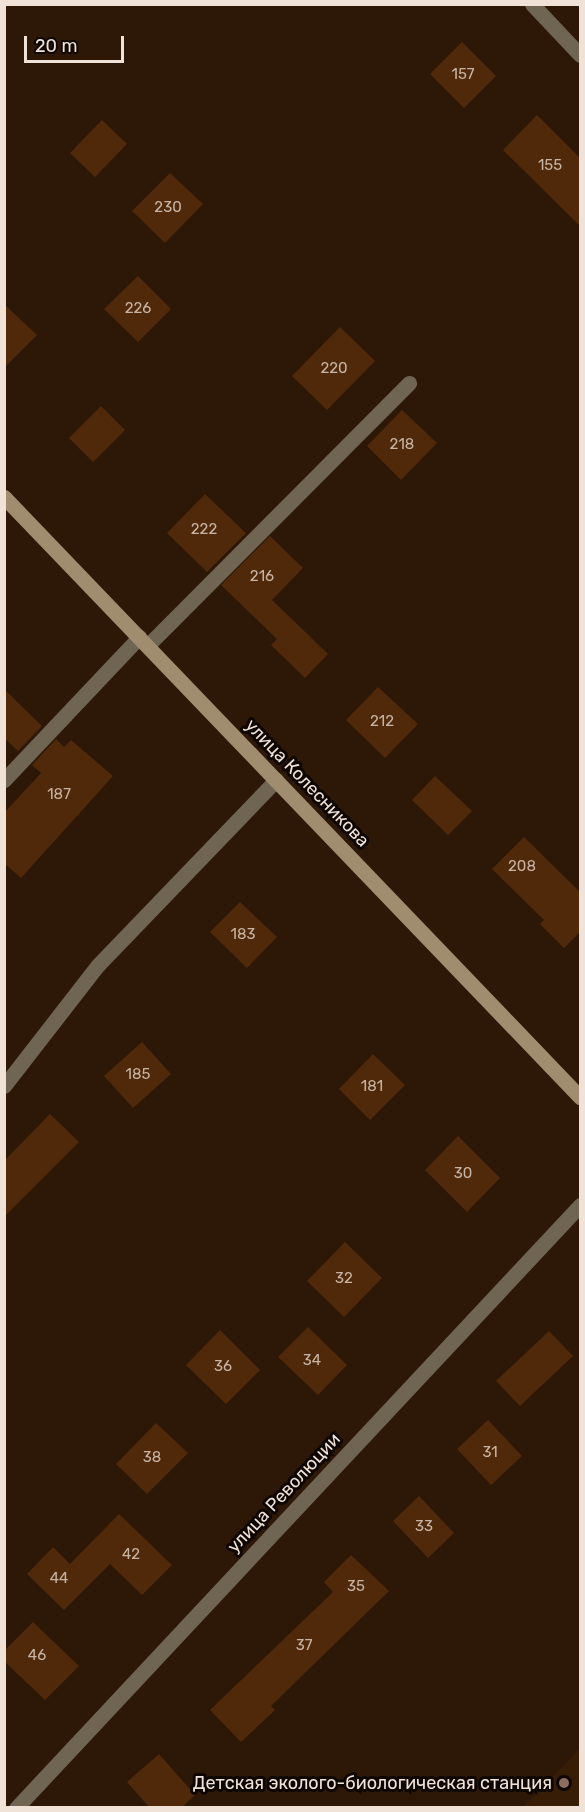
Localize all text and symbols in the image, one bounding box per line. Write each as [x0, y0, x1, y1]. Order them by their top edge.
scale bar [27, 24, 128, 62]
text: 20 m [35, 35, 77, 57]
house number: 157 [451, 66, 475, 84]
house number: 155 [538, 157, 562, 175]
house number: 230 [154, 199, 182, 217]
house number: 226 [125, 300, 151, 318]
house number: 220 [320, 360, 348, 378]
house number: 218 [390, 436, 414, 454]
house number: 222 [191, 521, 217, 539]
house number: 216 [250, 568, 274, 586]
house number: 212 [370, 713, 394, 731]
street label: улица Колесникова [240, 715, 374, 851]
house number: 187 [47, 786, 71, 804]
house number: 208 [508, 858, 536, 876]
house number: 183 [231, 926, 255, 944]
house number: 185 [126, 1066, 150, 1084]
house number: 181 [361, 1078, 383, 1096]
house number: 30 [454, 1165, 472, 1183]
house number: 32 [335, 1270, 353, 1288]
house number: 34 [303, 1352, 321, 1370]
house number: 36 [214, 1358, 232, 1376]
street label: улица Революции [223, 1429, 345, 1557]
house number: 31 [482, 1444, 498, 1462]
house number: 38 [143, 1449, 161, 1467]
house number: 33 [415, 1518, 433, 1536]
house number: 42 [122, 1546, 140, 1564]
house number: 44 [50, 1570, 68, 1588]
house number: 35 [347, 1578, 365, 1596]
house number: 37 [296, 1637, 312, 1655]
house number: 46 [28, 1647, 46, 1665]
place label: Детская эколого-биологическая станция [193, 1772, 552, 1794]
marker: Детская эколого-биологическая станция [557, 1776, 571, 1790]

